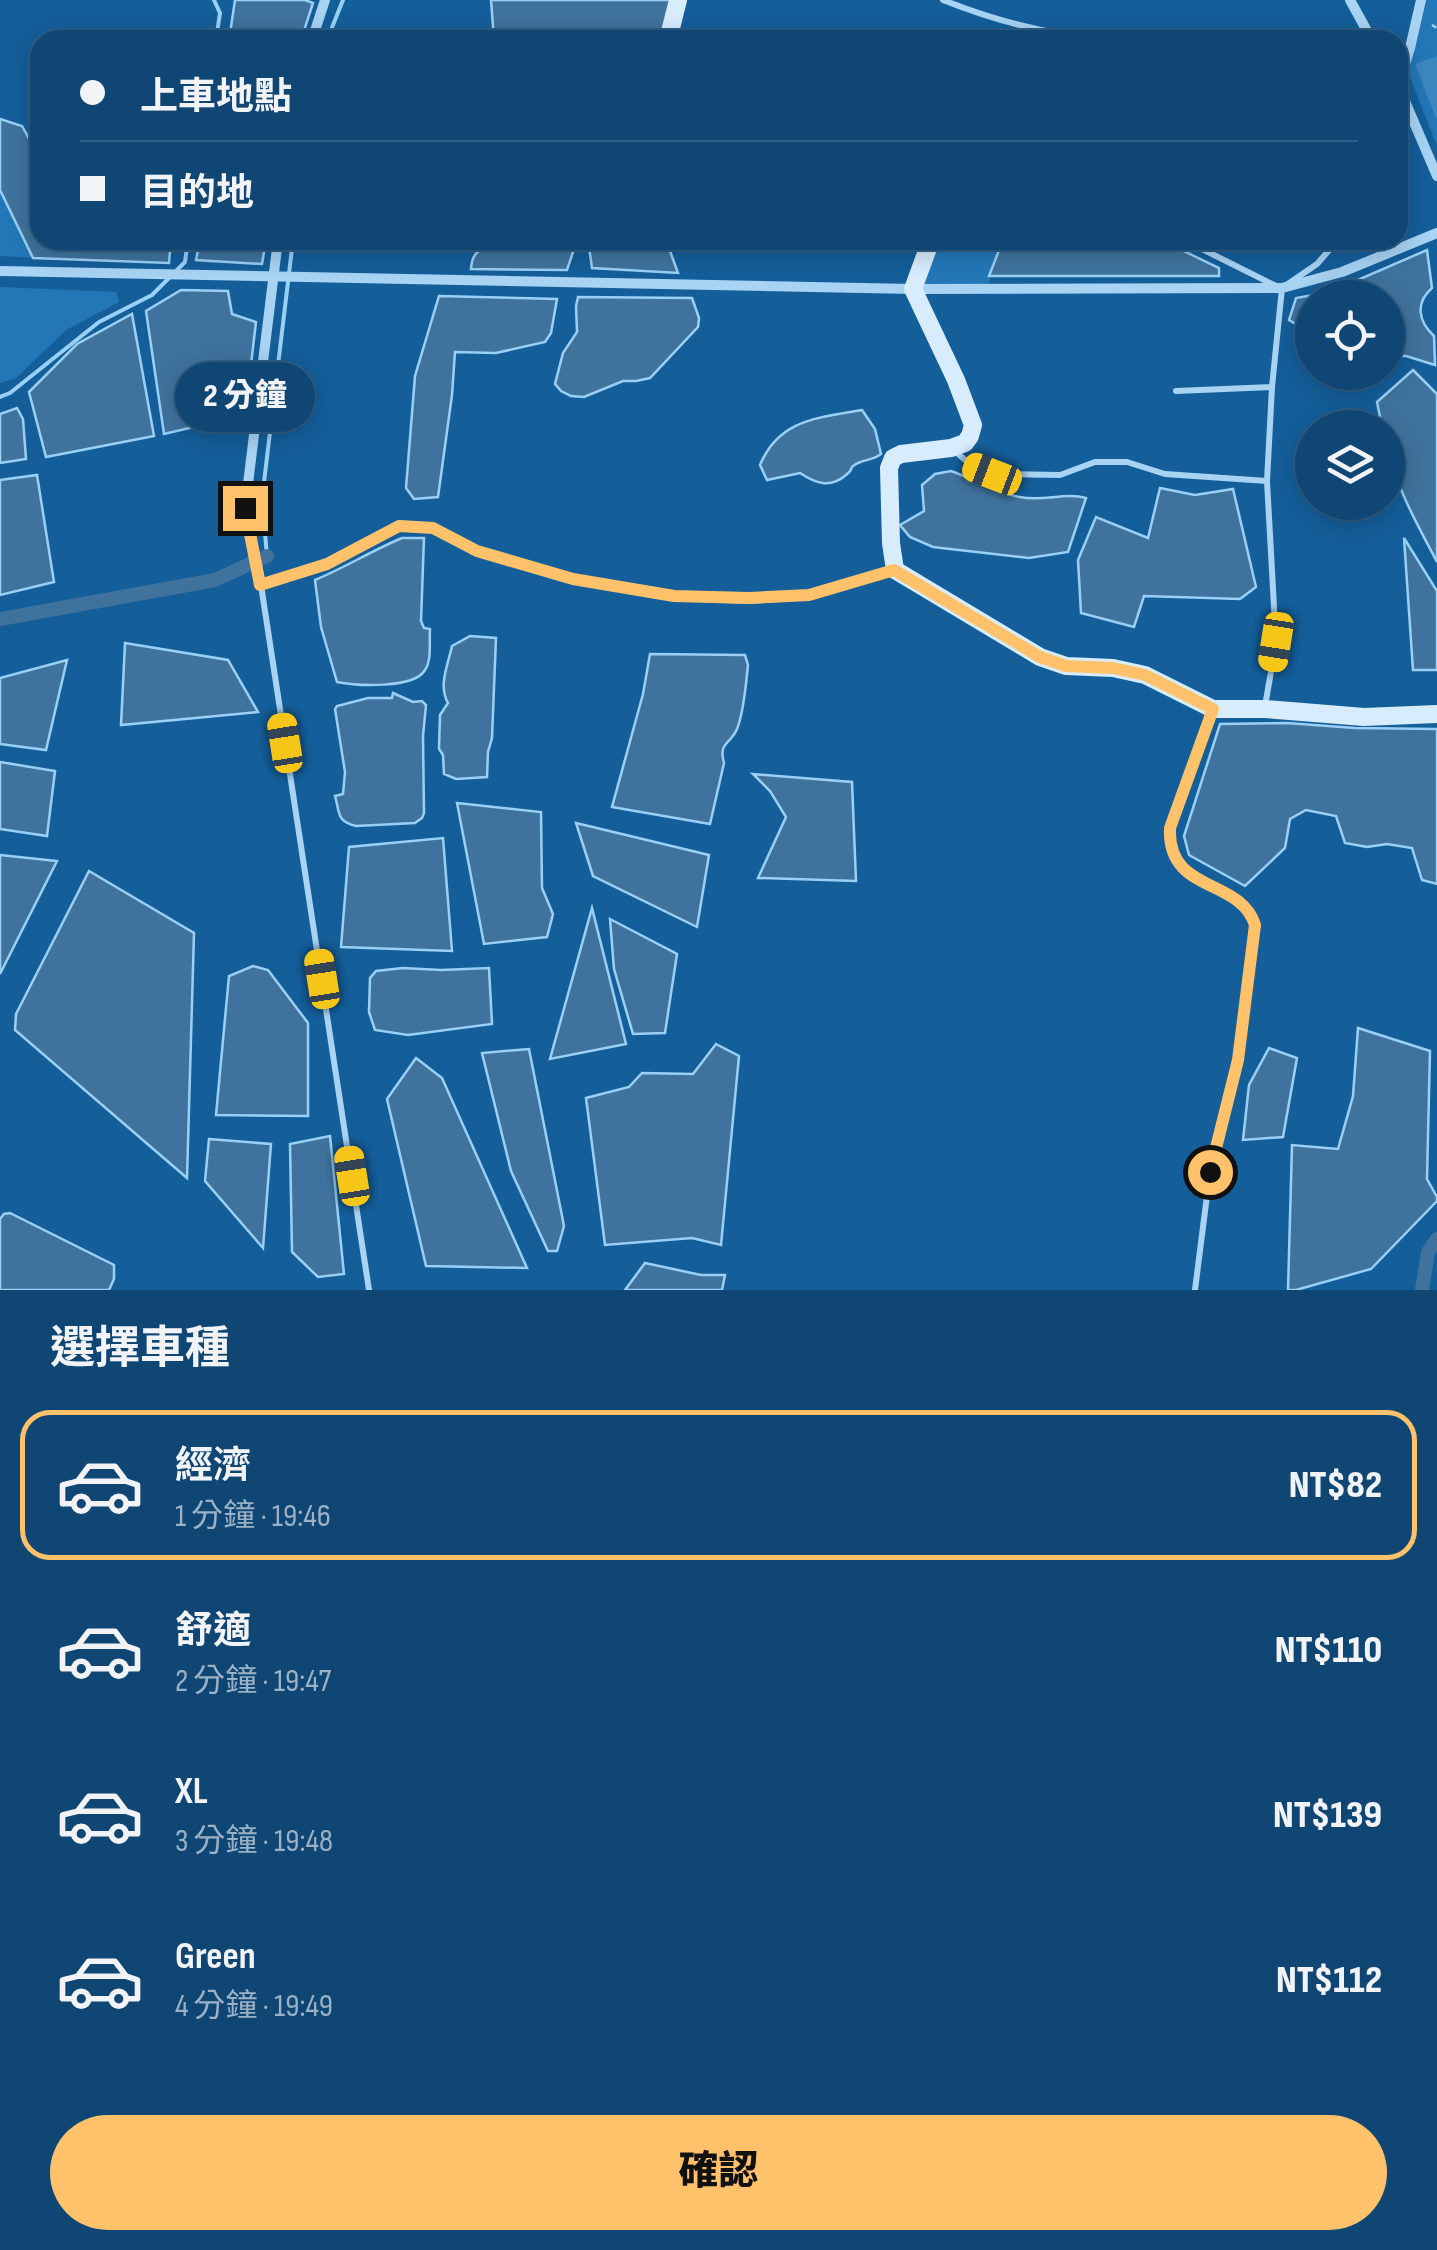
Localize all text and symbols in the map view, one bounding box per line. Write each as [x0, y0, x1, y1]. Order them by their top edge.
text: 上車地點 [140, 75, 292, 120]
text: 目的地 [140, 171, 254, 216]
map controls [1295, 280, 1405, 520]
button: locate [1295, 280, 1405, 390]
callout: 2 分鐘 [175, 363, 315, 433]
text: 2 分鐘 [203, 377, 287, 416]
button: layers [1295, 410, 1405, 520]
car [959, 449, 1025, 499]
route end [223, 486, 268, 531]
car [1256, 610, 1296, 674]
car [265, 711, 305, 775]
car [302, 947, 342, 1011]
car [332, 1144, 372, 1208]
route start [1188, 1150, 1233, 1195]
text: 選擇車種 [50, 1322, 230, 1377]
icon: car [55, 1440, 145, 1530]
text: 經濟 [175, 1444, 251, 1489]
text: NT$82 [1289, 1463, 1382, 1508]
text: 1 分鐘 · 19:46 [175, 1497, 331, 1536]
icon: car [55, 1605, 145, 1695]
text: 舒適 [175, 1609, 251, 1654]
text: NT$110 [1275, 1628, 1382, 1673]
text: 2 分鐘 · 19:47 [175, 1662, 331, 1701]
text: XL [175, 1769, 208, 1814]
icon: car [55, 1770, 145, 1860]
text: NT$139 [1273, 1793, 1382, 1838]
text: 3 分鐘 · 19:48 [175, 1822, 333, 1861]
text: Green [175, 1934, 256, 1979]
icon: car [55, 1935, 145, 2025]
text: NT$112 [1276, 1958, 1382, 2003]
text: 4 分鐘 · 19:49 [175, 1987, 333, 2026]
button: 確認 [50, 2115, 1387, 2230]

